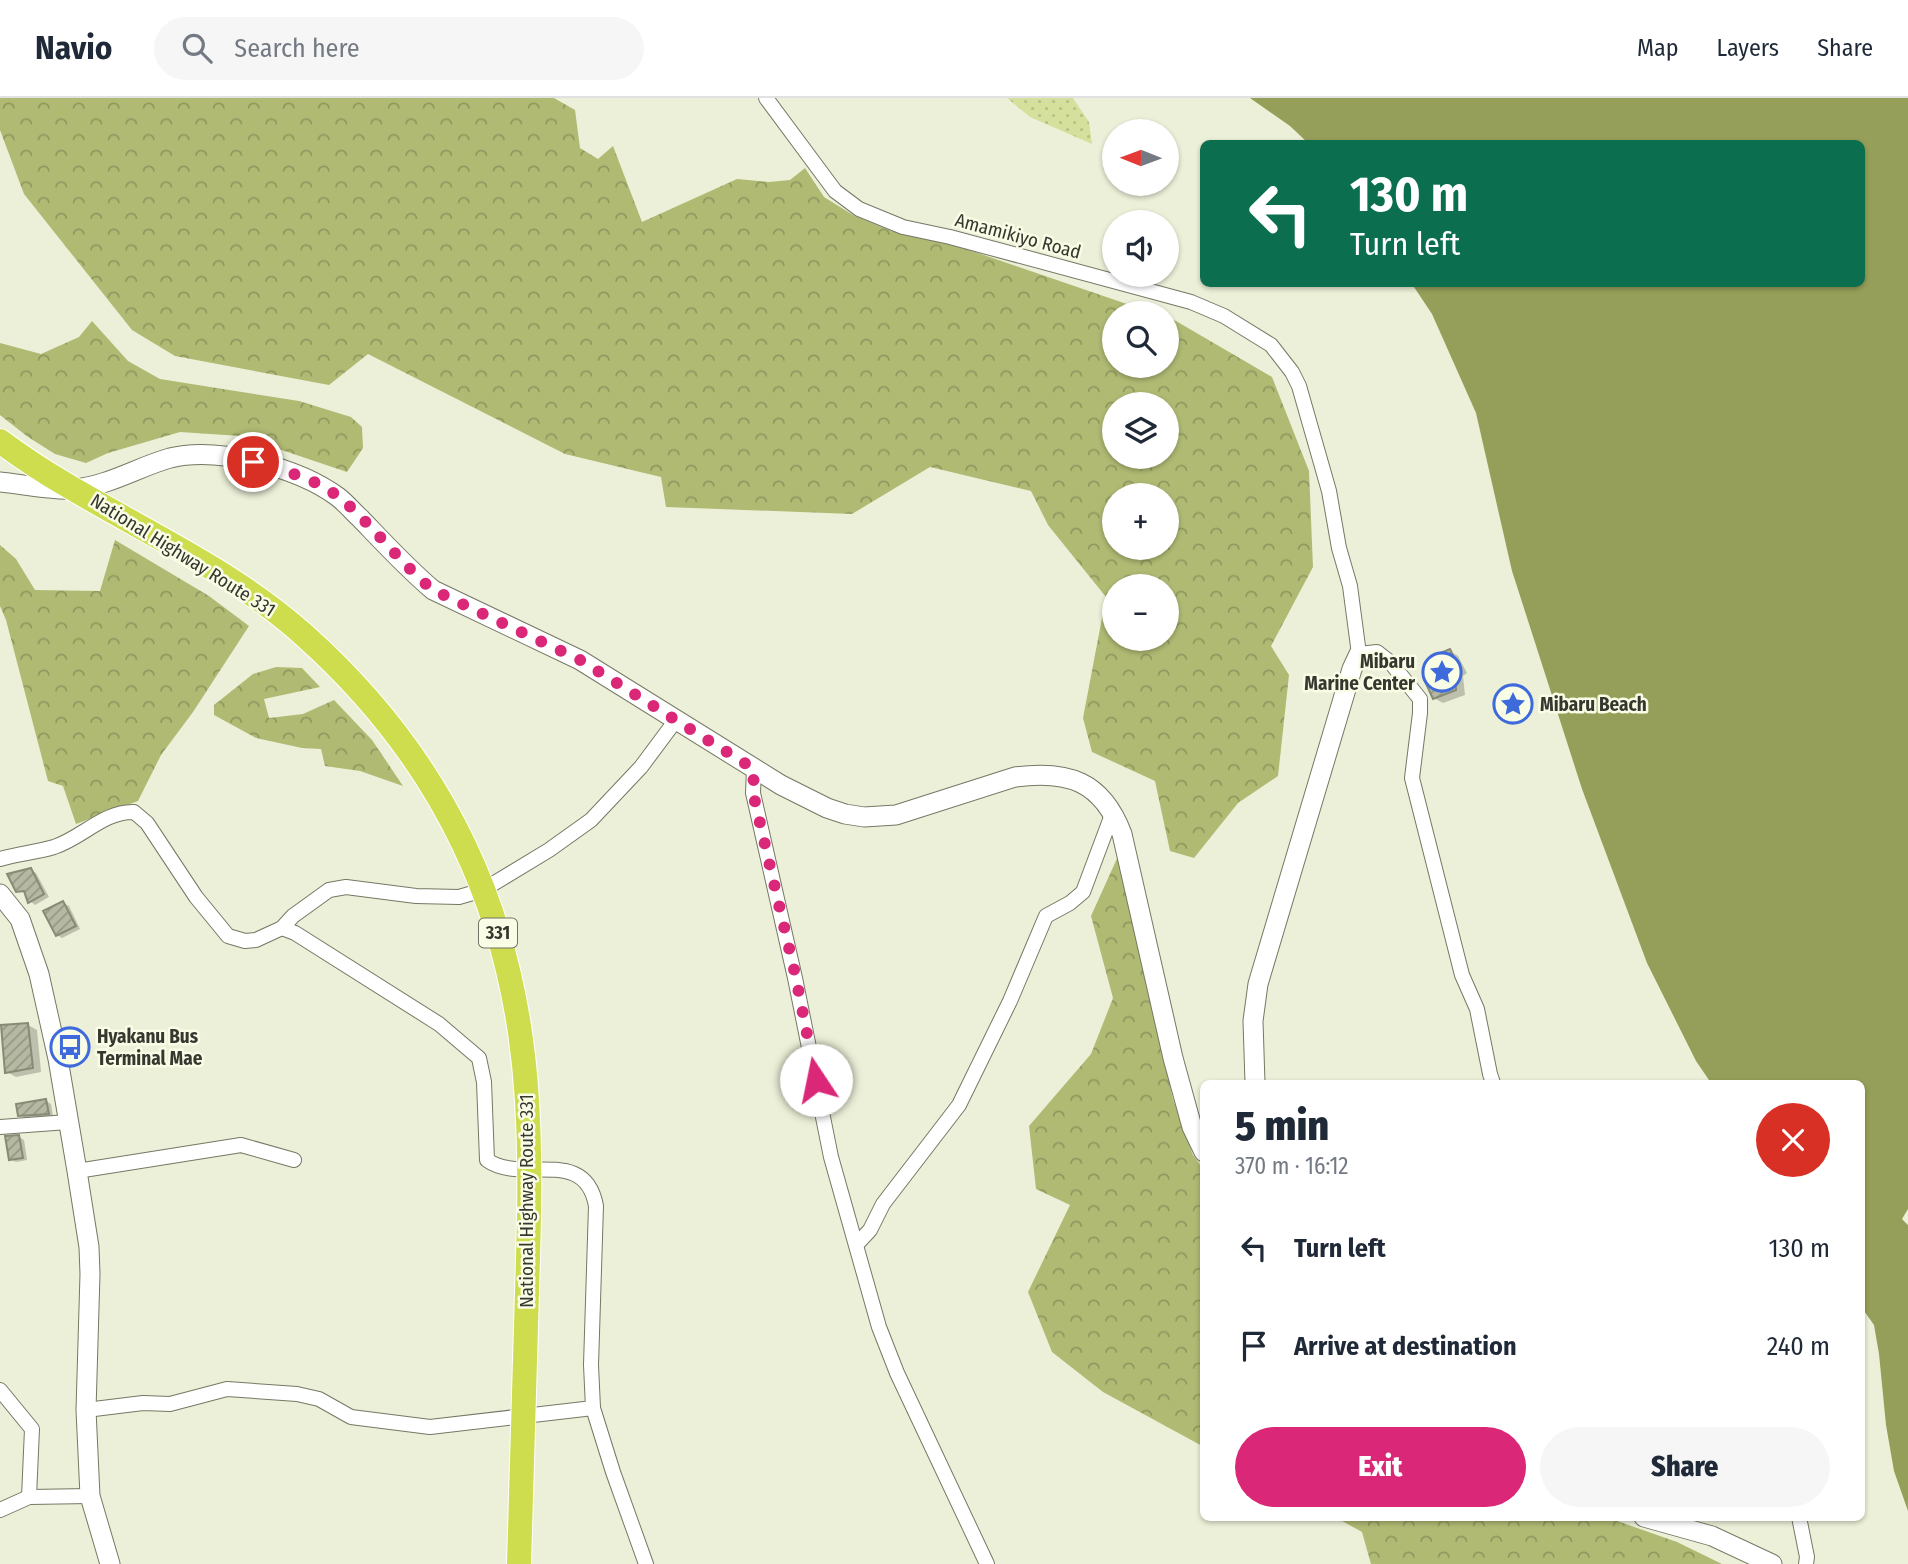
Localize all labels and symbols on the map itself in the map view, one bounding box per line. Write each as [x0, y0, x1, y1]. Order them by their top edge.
north arrow [1102, 119, 1180, 196]
street label: Amamikiyo Road [953, 208, 1083, 264]
pin [223, 432, 283, 492]
street label: National Highway Route 331 [86, 489, 280, 621]
place label: Mibaru Marine Center [1304, 650, 1416, 695]
place icon: Mibaru Marine Center [1421, 651, 1463, 693]
place icon: Mibaru Beach [1492, 683, 1534, 725]
place label: Mibaru Beach [1540, 693, 1647, 716]
road number: 331 [479, 918, 517, 948]
place label: Hyakanu Bus Terminal Mae [97, 1025, 203, 1070]
bus stop icon: Hyakanu Bus Terminal Mae [49, 1026, 91, 1068]
position arrow [779, 1043, 853, 1117]
street label: National Highway Route 331 [515, 1094, 538, 1308]

